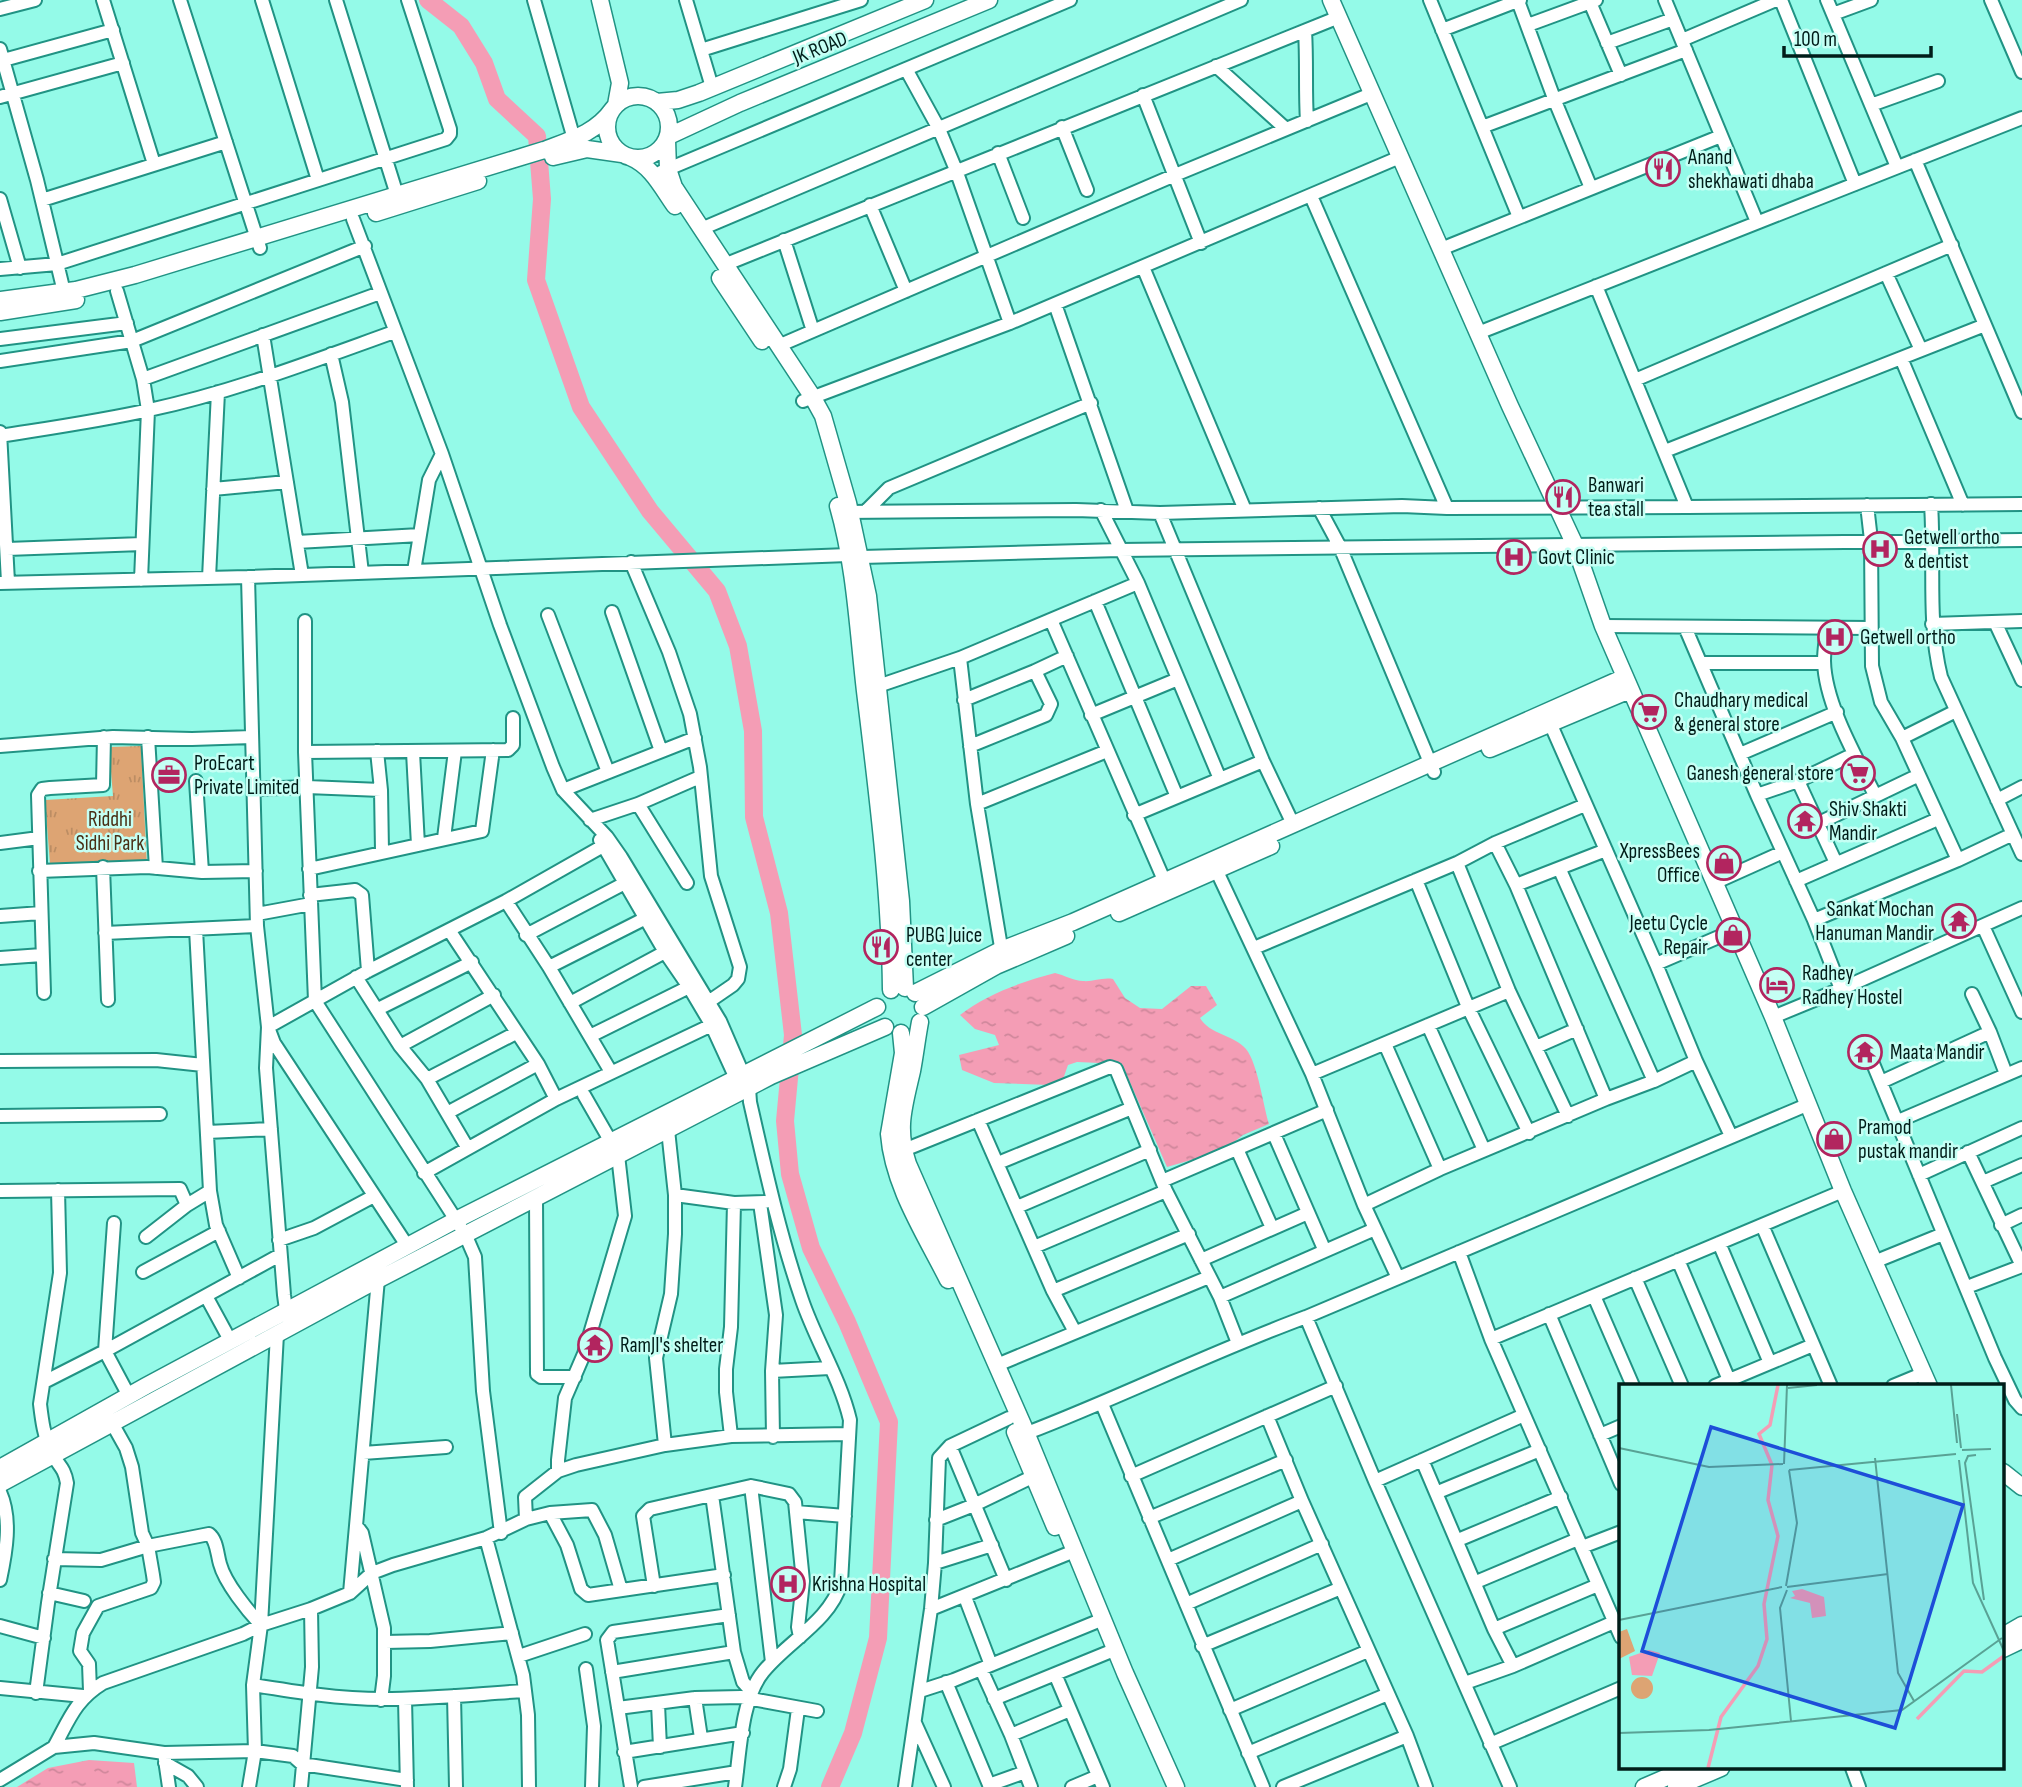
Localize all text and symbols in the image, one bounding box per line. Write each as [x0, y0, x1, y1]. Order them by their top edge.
scale bar [1784, 14, 1931, 58]
street label: JK ROAD [788, 26, 851, 71]
text: 100 m [1794, 27, 1837, 52]
place label: Anand shekhawati dhaba [1687, 145, 1814, 194]
restaurant icon: Anand shekhawati dhaba [1644, 150, 1682, 188]
place label: Banwari tea stall [1588, 473, 1644, 522]
restaurant icon: Banwari tea stall [1544, 478, 1582, 516]
place label: Getwell ortho & dentist [1904, 525, 2000, 574]
hospital icon: Getwell ortho & dentist [1861, 530, 1899, 568]
hospital icon: Govt Clinic [1495, 538, 1533, 576]
place label: Govt Clinic [1538, 545, 1615, 570]
hospital icon: Getwell ortho [1816, 618, 1854, 656]
place label: Getwell ortho [1860, 625, 1956, 650]
place label: Chaudhary medical & general store [1674, 688, 1808, 737]
supermarket icon: Chaudhary medical & general store [1630, 693, 1668, 731]
place label: ProEcart Private Limited [194, 751, 299, 800]
supermarket icon: Ganesh general store [1839, 754, 1877, 792]
office icon: ProEcart Private Limited [150, 756, 188, 794]
place label: Ganesh general store [1686, 761, 1834, 786]
place label: Shiv Shakti Mandir [1829, 797, 1907, 846]
temple icon: Shiv Shakti Mandir [1786, 802, 1824, 840]
park label: Riddhi Sidhi Park [76, 807, 144, 856]
place label: XpressBees Office [1619, 839, 1700, 888]
shop icon: XpressBees Office [1705, 844, 1743, 882]
place label: Sankat Mochan Hanuman Mandir [1815, 897, 1934, 946]
temple icon: Sankat Mochan Hanuman Mandir [1940, 902, 1978, 940]
place label: Jeetu Cycle Repair [1629, 911, 1708, 960]
shop icon: Jeetu Cycle Repair [1714, 916, 1752, 954]
place label: PUBG Juice center [906, 923, 982, 972]
restaurant icon: PUBG Juice center [862, 928, 900, 966]
place label: Radhey Radhey Hostel [1802, 961, 1903, 1010]
hotel icon: Radhey Radhey Hostel [1758, 966, 1796, 1004]
temple icon: Maata Mandir [1846, 1033, 1884, 1071]
place label: Maata Mandir [1890, 1040, 1985, 1065]
place label: Pramod pustak mandir [1858, 1115, 1958, 1164]
shop icon: Pramod pustak mandir [1815, 1120, 1853, 1158]
temple icon: RamJI's shelter [576, 1326, 614, 1364]
place label: RamJI's shelter [620, 1333, 723, 1358]
inset map [1619, 1384, 2004, 1770]
hospital icon: Krishna Hospital [769, 1565, 807, 1603]
place label: Krishna Hospital [812, 1572, 926, 1597]

